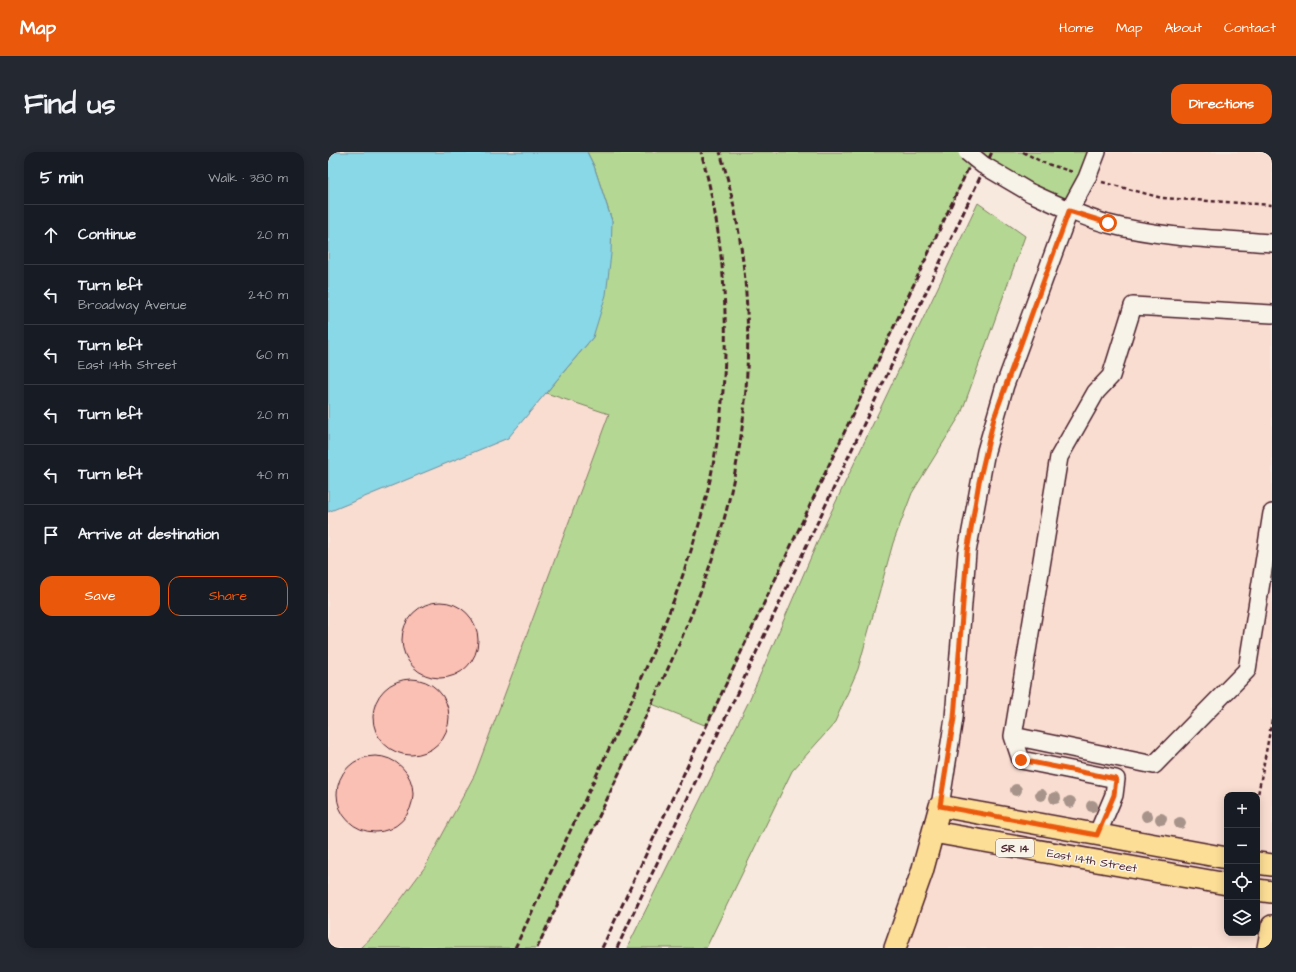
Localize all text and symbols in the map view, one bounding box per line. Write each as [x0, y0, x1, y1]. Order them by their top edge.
text: Map [20, 15, 56, 42]
text: Home [1059, 18, 1094, 38]
text: Map [1116, 18, 1142, 38]
text: About [1164, 18, 1202, 38]
text: Contact [1224, 18, 1276, 38]
button: Directions [1171, 84, 1272, 124]
text: Find us [24, 85, 115, 124]
text: 5 min [40, 166, 83, 190]
text: Walk · 380 m [208, 169, 288, 187]
route start [1099, 214, 1117, 232]
icon: ahead [40, 224, 62, 246]
text: Continue [78, 224, 136, 245]
text: 20 m [257, 226, 288, 244]
text: Turn left [78, 275, 142, 296]
icon: left [40, 284, 62, 306]
text: 240 m [248, 286, 288, 304]
text: Broadway Avenue [78, 296, 187, 314]
text: Turn left [78, 335, 142, 356]
icon: left [40, 344, 62, 366]
text: 60 m [256, 346, 288, 364]
text: East 14th Street [78, 356, 177, 374]
icon: left [40, 404, 62, 426]
text: Turn left [78, 404, 142, 425]
text: 20 m [257, 406, 288, 424]
icon: left [40, 464, 62, 486]
text: Turn left [78, 464, 142, 485]
text: 40 m [256, 466, 288, 484]
icon: arrive [40, 524, 62, 546]
text: Arrive at destination [78, 524, 219, 545]
button: Save [40, 576, 160, 616]
button: Share [168, 576, 288, 616]
route end [1012, 751, 1030, 769]
map controls [1224, 792, 1260, 936]
button: + [1224, 792, 1260, 828]
button: − [1224, 828, 1260, 864]
road number: SR 14 [996, 839, 1034, 857]
street label: East 14th Street [1046, 845, 1139, 877]
button: locate [1224, 864, 1260, 900]
button: layers [1224, 900, 1260, 936]

